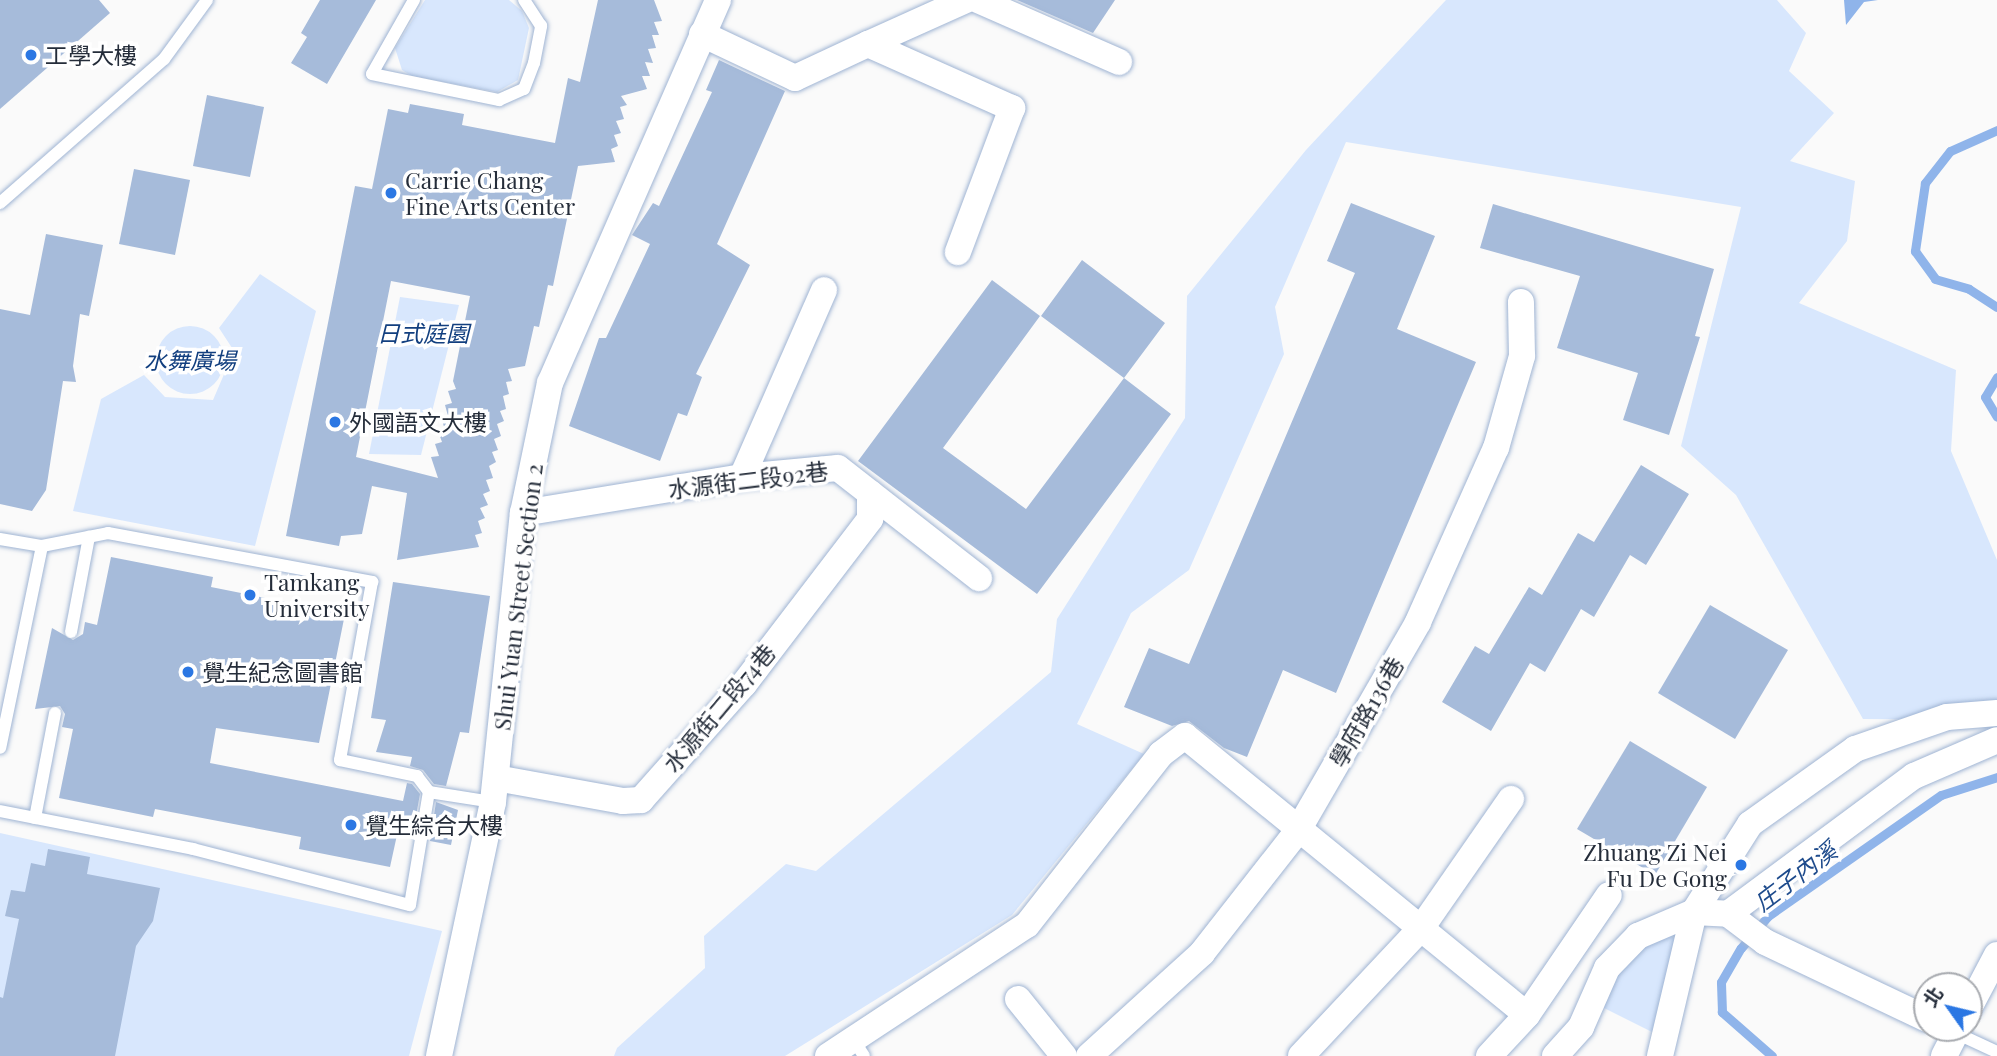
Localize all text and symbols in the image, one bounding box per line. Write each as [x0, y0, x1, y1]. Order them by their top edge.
place label: 工學大樓 [45, 41, 137, 69]
marker: 工學大樓 [23, 47, 39, 63]
place label: Carrie Chang Fine Arts Center [405, 166, 576, 220]
marker: Carrie Chang Fine Arts Center [383, 185, 399, 201]
park label: 日式庭園 [377, 319, 469, 347]
park label: 水舞廣場 [144, 346, 236, 374]
place label: 外國語文大樓 [349, 408, 487, 436]
marker: 外國語文大樓 [327, 414, 343, 430]
street label: 水源街二段92巷 [667, 457, 829, 503]
street label: Shui Yuan Street Section 2 [488, 461, 548, 733]
place label: Tamkang University [264, 568, 369, 622]
marker: Tamkang University [242, 587, 258, 603]
street label: 水源街二段74巷 [658, 639, 780, 777]
street label: 學府路136巷 [1323, 652, 1409, 772]
place label: 覺生紀念圖書館 [202, 658, 363, 686]
marker: 覺生紀念圖書館 [180, 664, 196, 680]
place label: 覺生綜合大樓 [365, 811, 503, 839]
marker: 覺生綜合大樓 [343, 817, 359, 833]
water label: 庄子內溪 [1748, 836, 1842, 916]
place label: Zhuang Zi Nei Fu De Gong [1583, 838, 1727, 892]
marker: Zhuang Zi Nei Fu De Gong [1733, 857, 1749, 873]
north arrow [1913, 972, 1983, 1042]
text: 北 [1916, 981, 1948, 1012]

